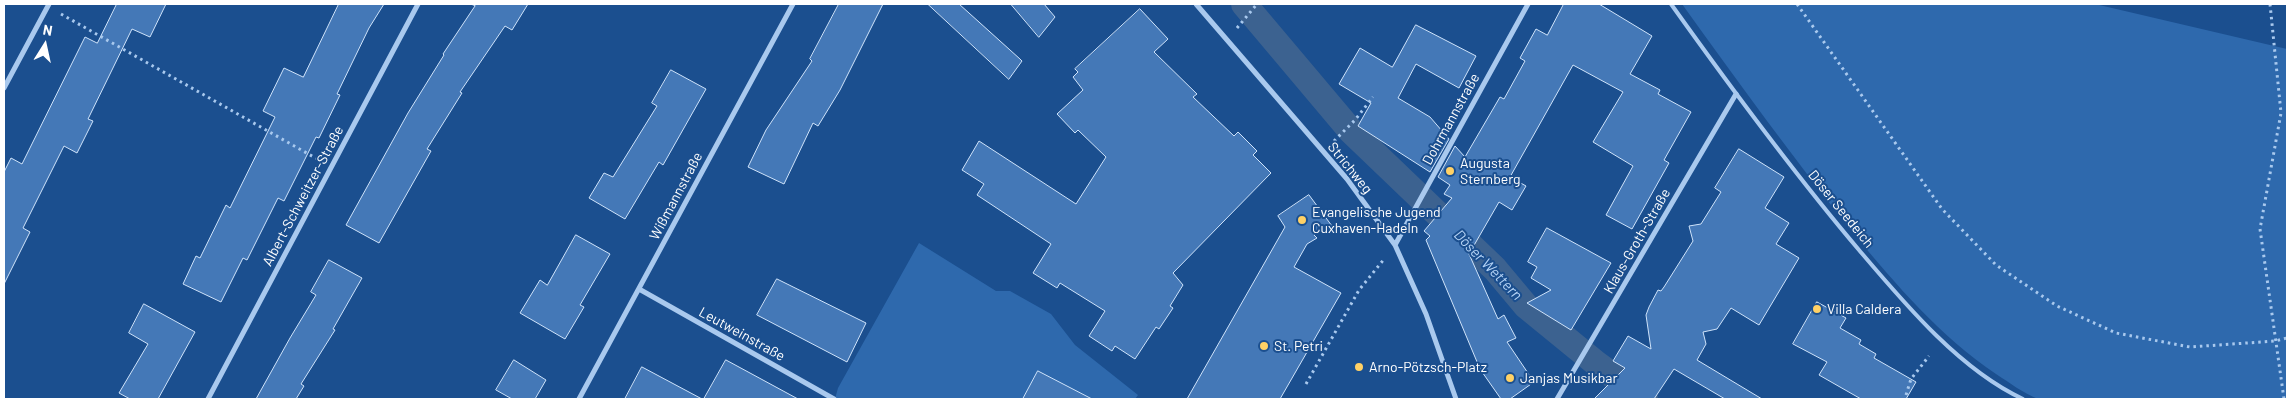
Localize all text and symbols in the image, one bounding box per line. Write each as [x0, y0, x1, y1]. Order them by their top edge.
north arrow [20, 20, 70, 70]
text: N [42, 21, 54, 39]
street label: Dohrmannstraße [1419, 70, 1483, 168]
street label: Albert-Schweitzer-Straße [259, 123, 347, 269]
street label: Strichweg [1324, 139, 1376, 197]
street label: Wißmannstraße [646, 149, 706, 243]
place label: Augusta Sternberg [1460, 155, 1521, 188]
marker: Augusta Sternberg [1444, 165, 1456, 177]
street label: Döser Seedeich [1805, 167, 1877, 251]
street label: Klaus-Groth-Straße [1600, 185, 1674, 297]
place label: Evangelische Jugend Cuxhaven-Hadeln [1312, 204, 1441, 236]
marker: Evangelische Jugend Cuxhaven-Hadeln [1296, 214, 1308, 226]
water label: Döser Wettern [1450, 226, 1526, 304]
place label: Villa Caldera [1827, 301, 1901, 317]
street label: Leutweinstraße [696, 303, 788, 365]
marker: Villa Caldera [1811, 303, 1823, 315]
place label: St. Petri [1274, 338, 1323, 354]
marker: St. Petri [1258, 340, 1270, 352]
place label: Arno-Pötzsch-Platz [1369, 359, 1487, 375]
marker: Arno-Pötzsch-Platz [1353, 361, 1365, 373]
place label: Janjas Musikbar [1520, 370, 1618, 386]
marker: Janjas Musikbar [1504, 372, 1516, 384]

